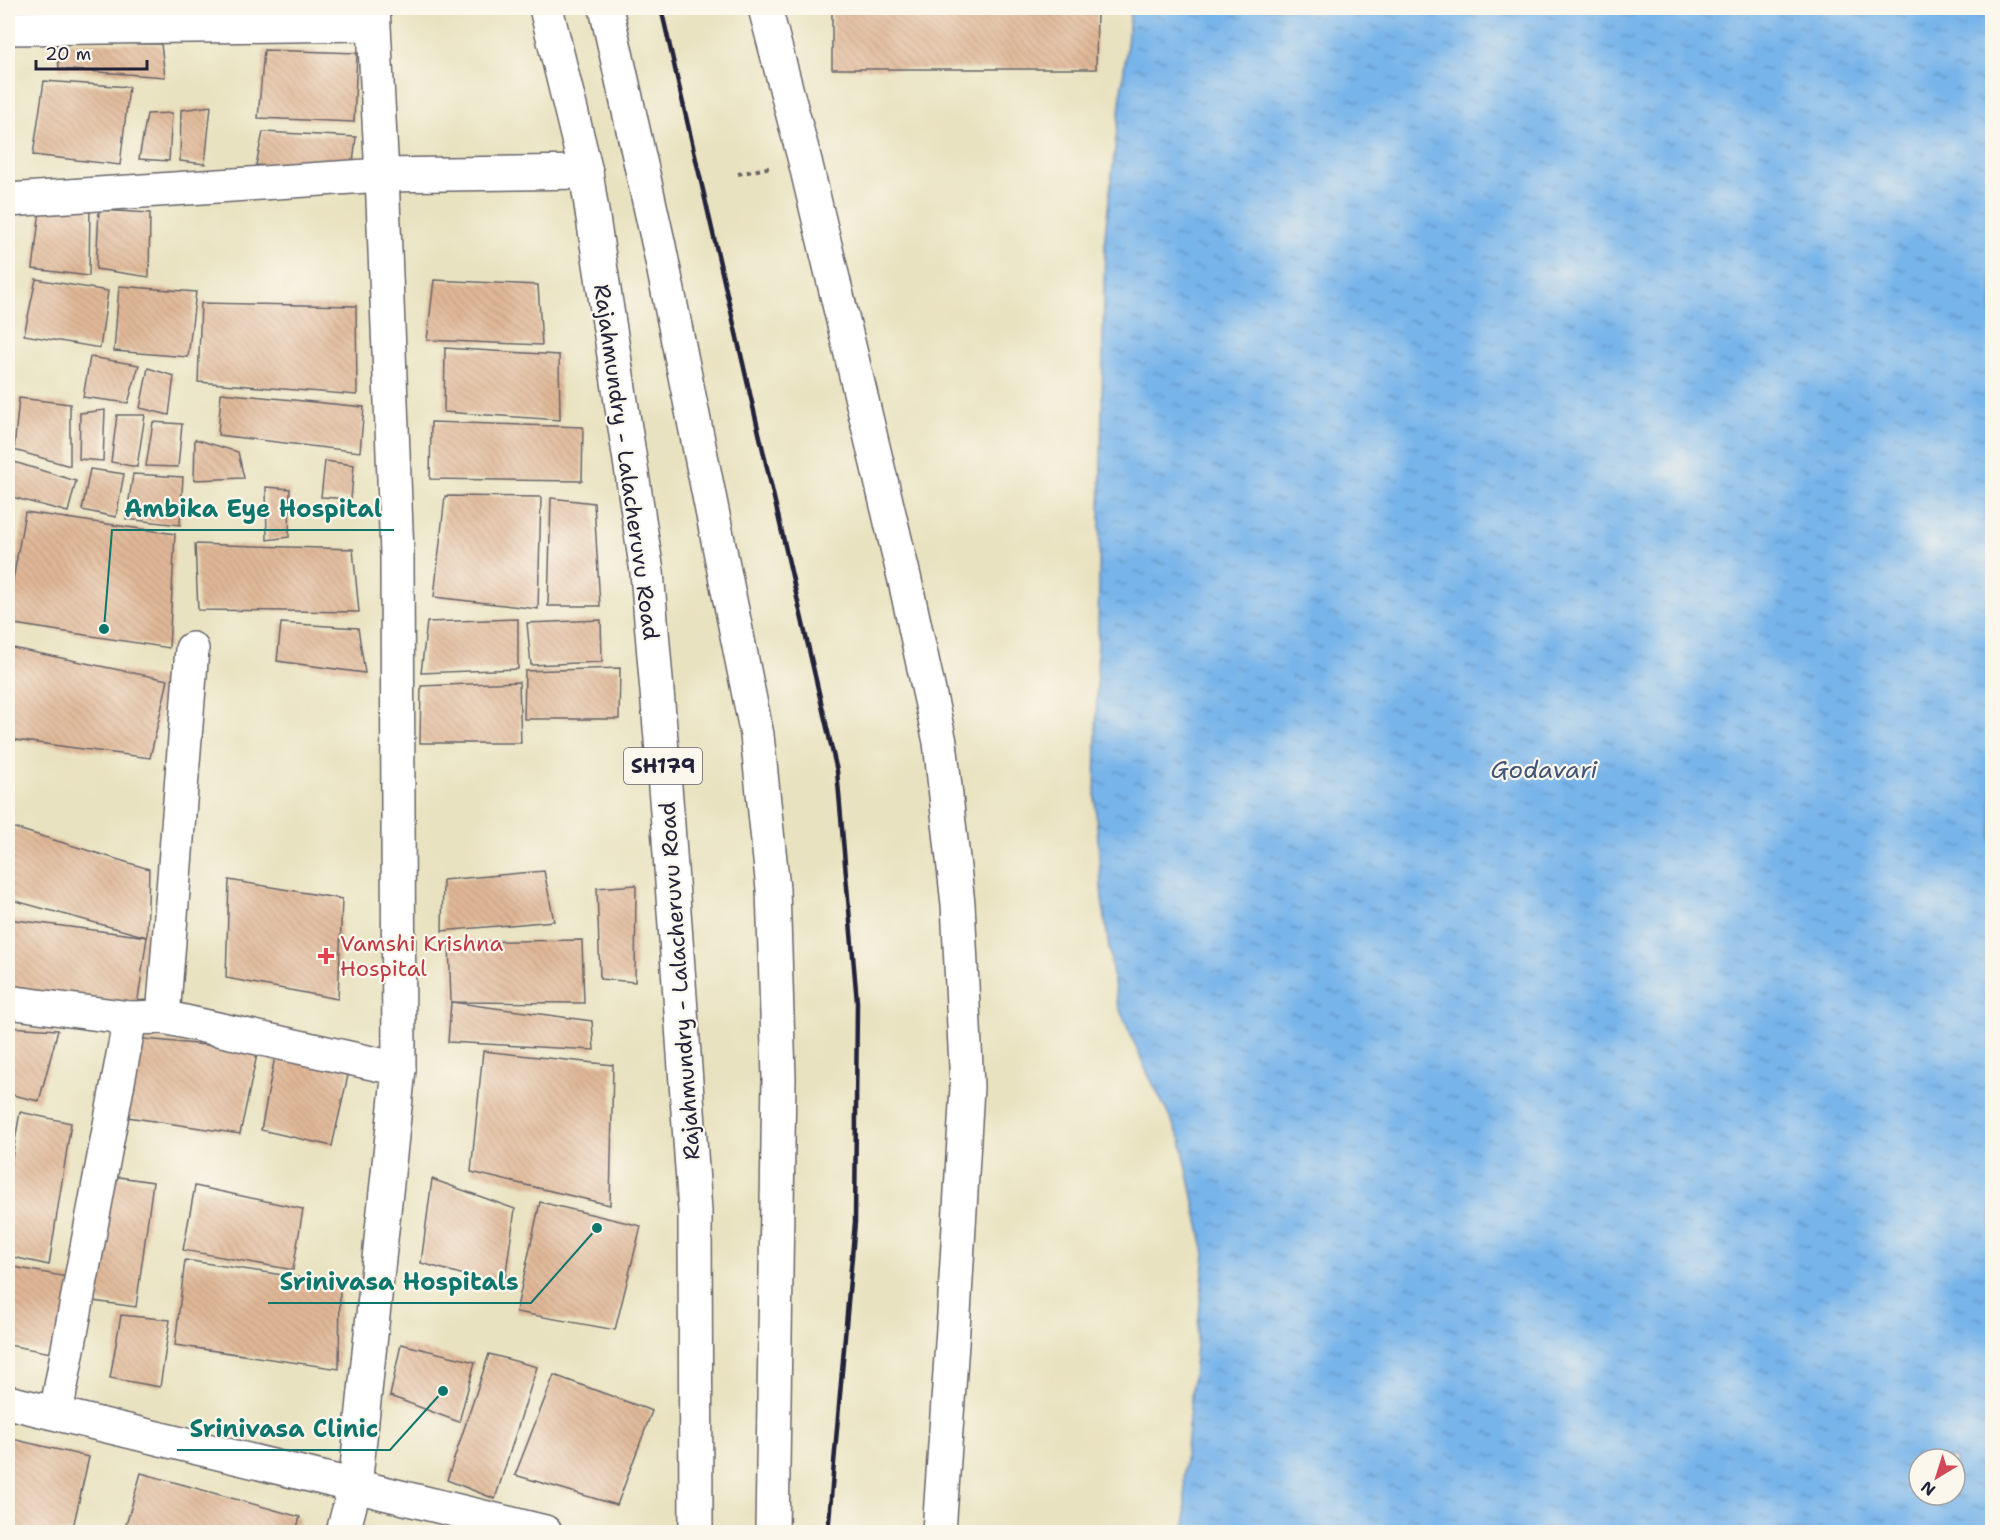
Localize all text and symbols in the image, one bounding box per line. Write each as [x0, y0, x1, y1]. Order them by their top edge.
scale bar [36, 33, 147, 71]
text: 20 m [45, 42, 91, 66]
street label: Rajahmundry - Lalacheruvu Road [587, 282, 666, 642]
callout: Ambika Eye Hospital [112, 488, 394, 530]
text: Ambika Eye Hospital [124, 493, 382, 525]
road number: SH179 [624, 748, 702, 784]
water label: Godavari [1491, 754, 1599, 786]
street label: Rajahmundry - Lalacheruvu Road [653, 801, 706, 1161]
place label: Vamshi Krishna Hospital [340, 929, 503, 983]
marker: Vamshi Krishna Hospital [317, 947, 335, 965]
callout: Srinivasa Hospitals [268, 1261, 531, 1303]
text: Srinivasa Hospitals [279, 1266, 519, 1298]
callout: Srinivasa Clinic [177, 1408, 390, 1450]
text: Srinivasa Clinic [189, 1413, 379, 1445]
north arrow [1907, 1447, 1967, 1507]
text: N [1917, 1476, 1940, 1501]

